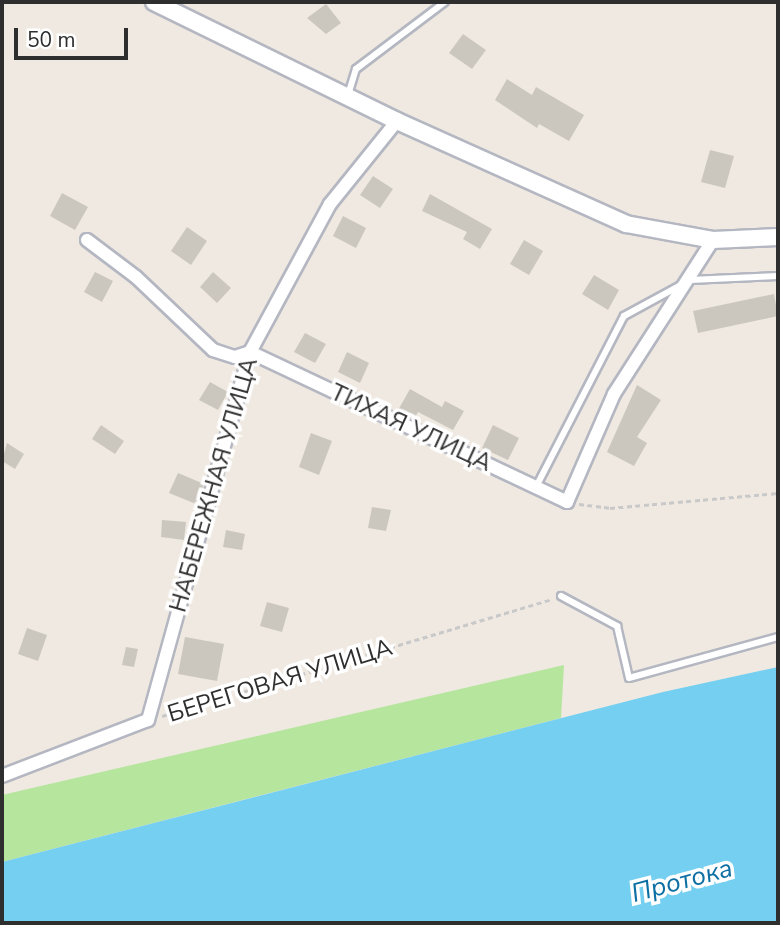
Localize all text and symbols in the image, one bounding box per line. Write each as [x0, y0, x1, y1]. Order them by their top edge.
scale bar [18, 14, 131, 58]
text: 50 m [27, 26, 76, 54]
street label: НАБЕРЕЖНАЯ УЛИЦА [164, 354, 264, 616]
street label: ТИХАЯ УЛИЦА [326, 378, 496, 478]
street label: БЕРЕГОВАЯ УЛИЦА [164, 633, 396, 729]
water label: Протока [628, 853, 736, 909]

